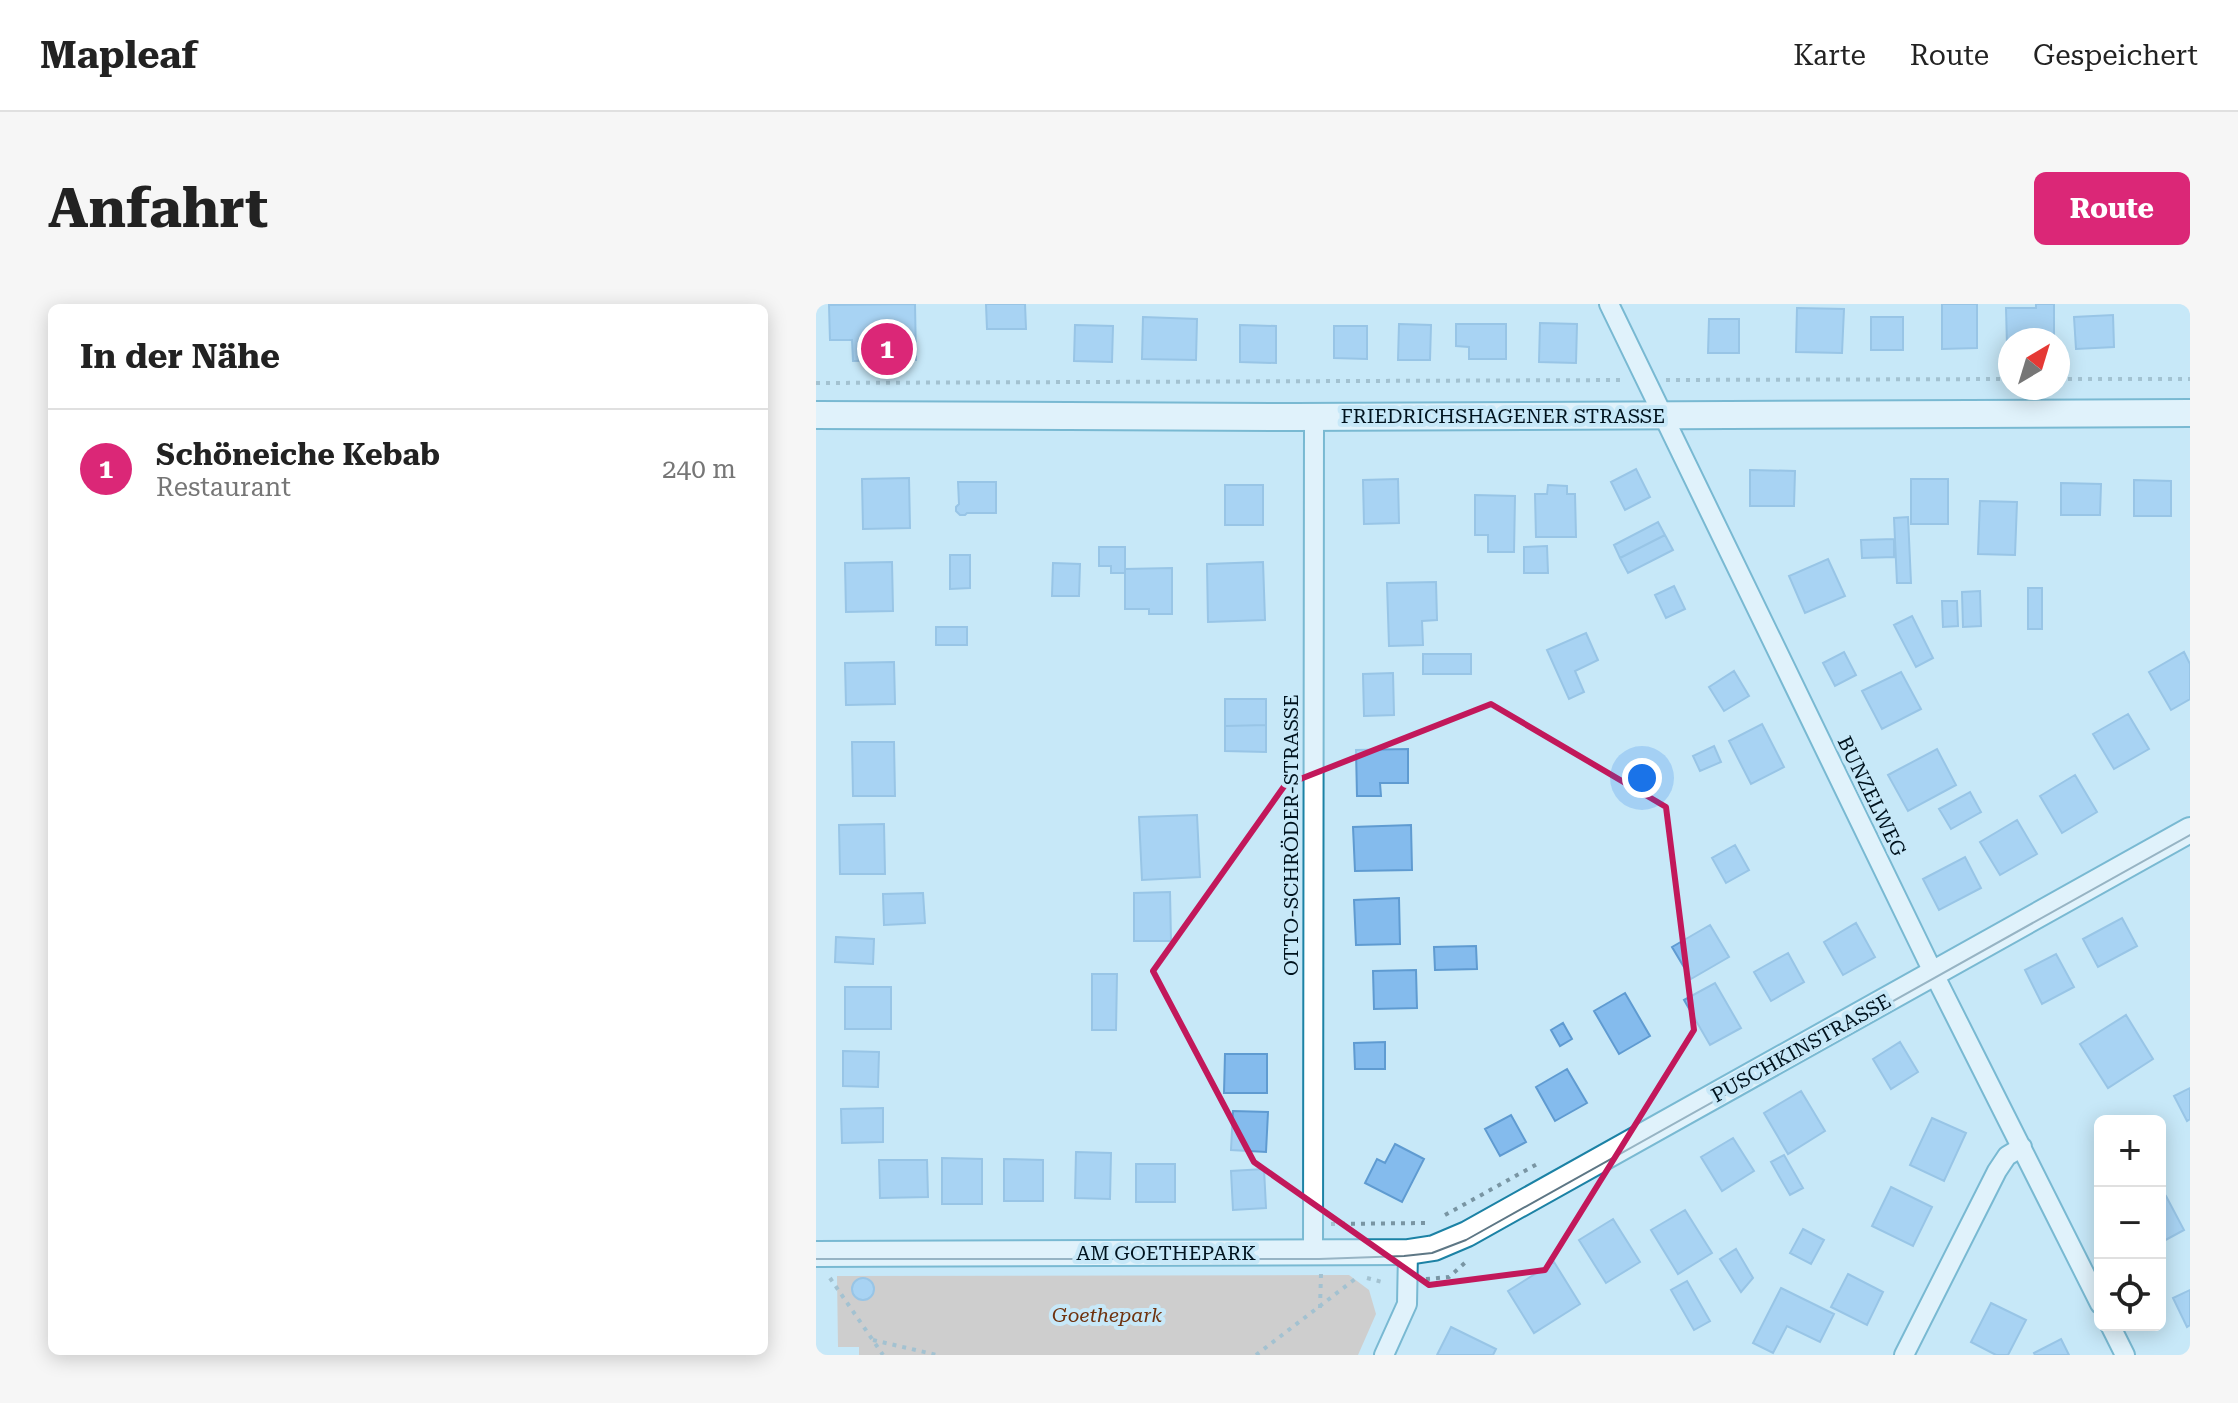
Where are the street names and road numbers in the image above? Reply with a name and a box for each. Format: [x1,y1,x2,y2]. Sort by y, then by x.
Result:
street label: FRIEDRICHSHAGENER STRASSE [1341,404,1665,428]
street label: OTTO-SCHRÖDER-STRASSE [1279,694,1303,976]
street label: BUNZELWEG [1833,732,1912,860]
street label: PUSCHKINSTRASSE [1707,989,1895,1107]
street label: AM GOETHEPARK [1076,1241,1256,1265]

